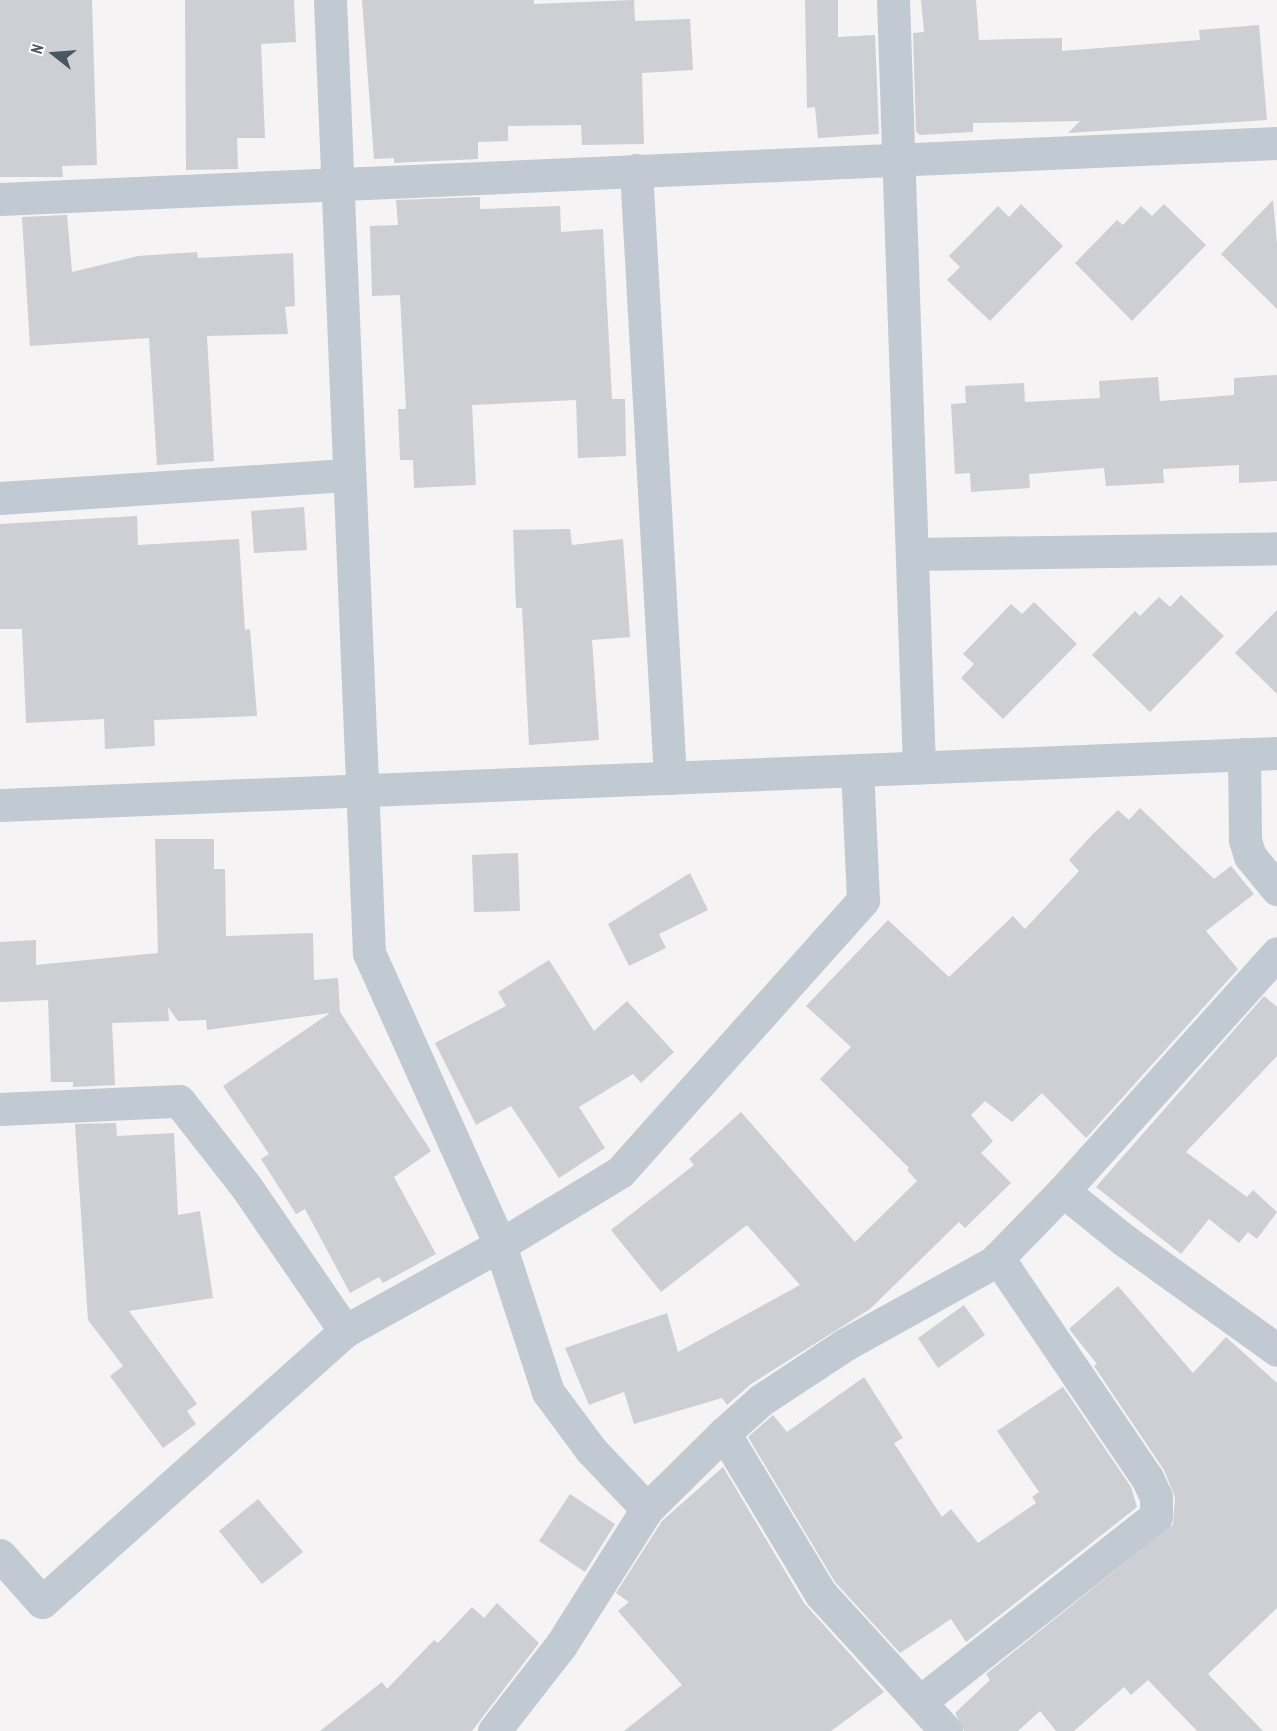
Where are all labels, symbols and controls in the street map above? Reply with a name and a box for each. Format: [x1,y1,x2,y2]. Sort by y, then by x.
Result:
north arrow [24,24,84,84]
text: N [26,42,48,56]

